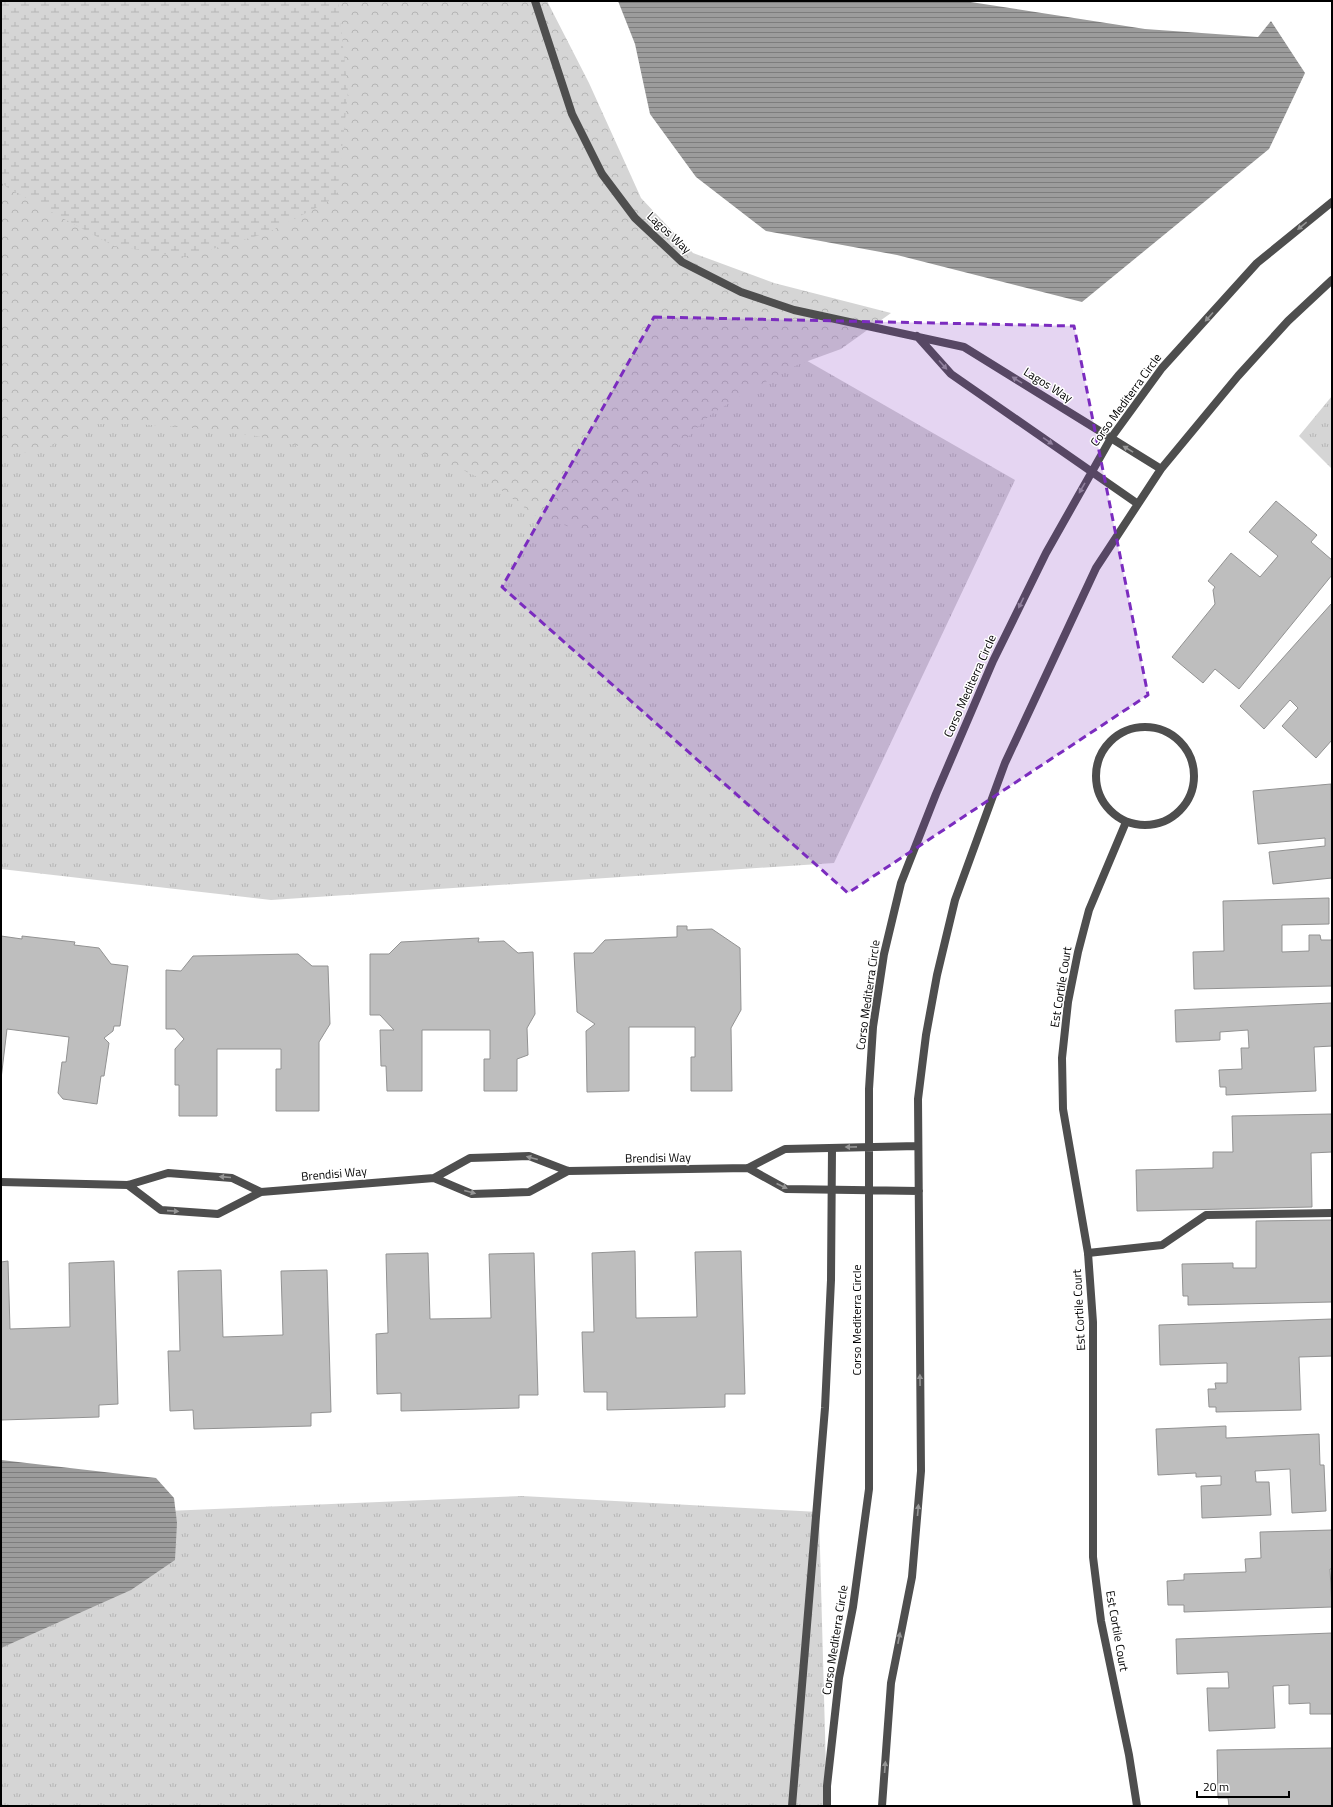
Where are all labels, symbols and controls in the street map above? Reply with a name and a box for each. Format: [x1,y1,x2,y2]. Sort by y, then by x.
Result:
street label: Lagos Way [643,207,696,258]
one-way arrow [1296,222,1307,231]
one-way arrow [1204,311,1213,322]
street label: Corso Mediterra Circle [1085,349,1166,450]
one-way arrow [938,360,948,370]
street label: Lagos Way [1020,362,1077,407]
one-way arrow [1012,376,1023,384]
one-way arrow [1043,437,1053,445]
one-way arrow [1122,445,1134,452]
one-way arrow [1079,483,1086,494]
one-way arrow [1018,597,1024,609]
street label: Corso Mediterra Circle [938,631,1001,740]
street label: Corso Mediterra Circle [850,939,885,1051]
street label: Est Cortile Court [1045,944,1076,1029]
one-way arrow [845,1144,857,1151]
street label: Brendisi Way [625,1147,691,1168]
one-way arrow [525,1155,537,1161]
street label: Brendisi Way [300,1161,368,1186]
one-way arrow [219,1174,231,1180]
one-way arrow [776,1183,788,1189]
one-way arrow [464,1189,476,1195]
one-way arrow [167,1207,179,1214]
street label: Corso Mediterra Circle [847,1265,866,1376]
street label: Est Cortile Court [1067,1268,1090,1351]
one-way arrow [917,1373,923,1386]
one-way arrow [914,1504,921,1516]
street label: Corso Mediterra Circle [816,1584,853,1696]
street label: Est Cortile Court [1101,1589,1134,1674]
one-way arrow [897,1632,903,1644]
one-way arrow [882,1761,889,1773]
scale bar [1197,1773,1289,1799]
text: 20 m [1203,1777,1229,1796]

